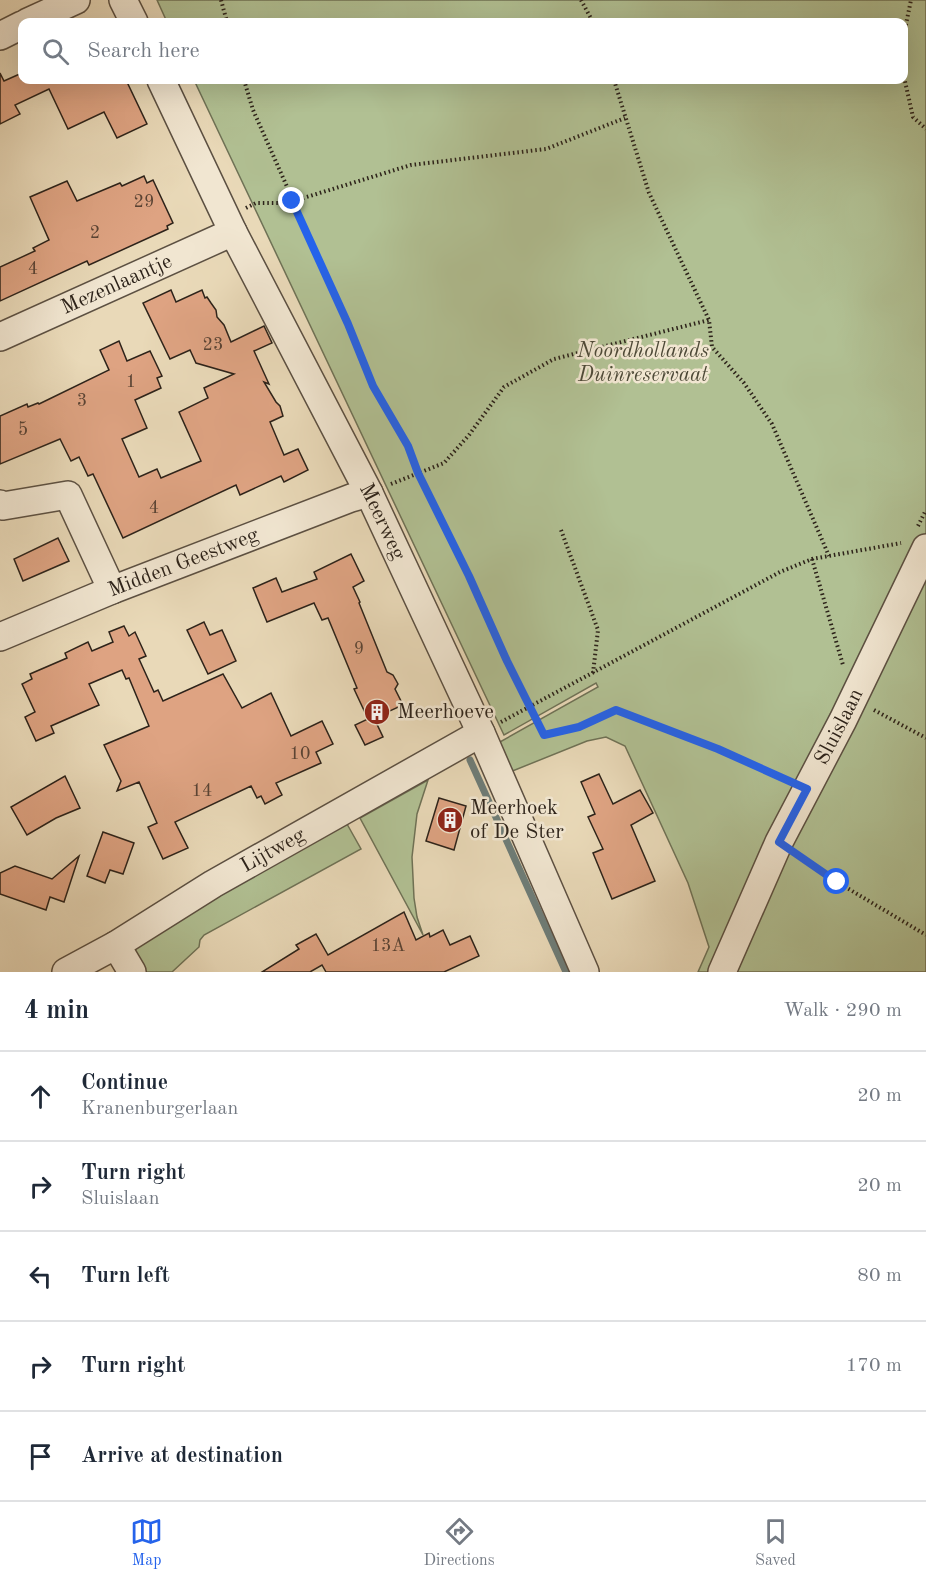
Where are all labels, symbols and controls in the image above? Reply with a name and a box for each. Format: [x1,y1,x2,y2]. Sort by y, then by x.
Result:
search box [18,18,908,84]
icon: search [39,35,72,68]
text: Search here [87,40,200,62]
route end [278,187,304,213]
house number: 29 [134,193,154,211]
house number: 2 [90,224,100,242]
street label: Mezenlaantje [58,250,175,318]
house number: 4 [28,260,38,278]
house number: 23 [203,336,223,354]
park label: Noordhollands Duinreservaat [576,341,709,386]
house number: 1 [126,373,136,391]
house number: 3 [77,392,87,410]
house number: 5 [18,421,28,439]
street label: Meerweg [355,480,409,564]
house number: 4 [149,499,159,517]
street label: Midden Geestweg [105,524,262,601]
house number: 9 [354,640,364,658]
street label: Sluislaan [811,685,867,768]
building icon: Meerhoeve [362,697,392,727]
place label: Meerhoeve [397,702,494,723]
house number: 10 [290,745,310,763]
house number: 14 [192,782,212,800]
place label: Meerhoek of De Ster [470,798,564,843]
building icon: Meerhoek of De Ster [435,805,465,835]
street label: Lijtweg [237,824,309,877]
route start [823,868,849,894]
house number: 13A [371,937,406,955]
text: 4 min [24,998,89,1024]
text: Walk · 290 m [783,1001,902,1021]
text: Continue [81,1072,168,1094]
icon: ahead [24,1080,57,1113]
text: 20 m [857,1086,902,1106]
text: Kranenburgerlaan [81,1099,238,1119]
text: Turn right [81,1162,185,1184]
icon: right [24,1170,57,1203]
text: 20 m [857,1176,902,1196]
text: Sluislaan [81,1189,160,1209]
icon: left [24,1260,57,1293]
text: Turn left [81,1265,170,1287]
text: 80 m [857,1266,902,1286]
icon: right [24,1350,57,1383]
text: Turn right [81,1355,185,1377]
text: 170 m [846,1356,902,1376]
icon: arrive [24,1440,57,1473]
text: Arrive at destination [81,1445,283,1467]
tab: Map [130,1515,163,1571]
tab: Directions [424,1515,495,1571]
tab: Saved [755,1515,796,1571]

